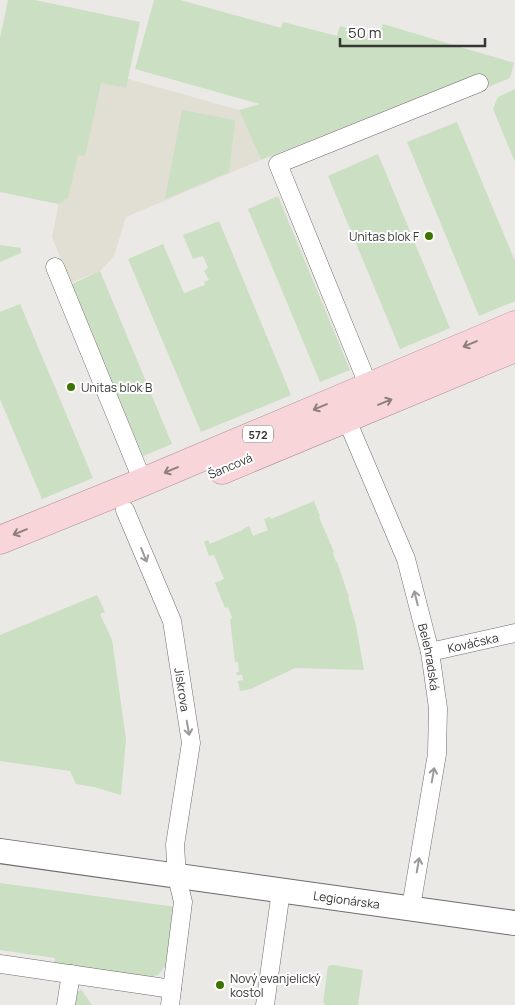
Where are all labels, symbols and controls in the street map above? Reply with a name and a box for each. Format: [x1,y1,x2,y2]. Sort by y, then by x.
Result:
scale bar [340,15,485,47]
text: 50 m [348,22,382,43]
place label: Unitas blok F [349,228,419,245]
marker: Unitas blok F [423,230,435,242]
one-way arrow [463,340,478,350]
place label: Unitas blok B [81,379,152,396]
marker: Unitas blok B [65,381,77,393]
one-way arrow [377,397,392,406]
one-way arrow [313,403,328,413]
road number: 572 [243,426,273,442]
street label: Šancová [205,449,255,483]
one-way arrow [163,467,178,476]
one-way arrow [13,527,28,537]
one-way arrow [140,547,150,562]
one-way arrow [411,590,421,606]
street label: Belehradská [414,621,444,692]
street label: Kováčska [446,628,500,656]
street label: Jiskrova [171,667,194,713]
one-way arrow [184,720,194,736]
one-way arrow [429,768,439,784]
one-way arrow [413,858,423,874]
street label: Legionárska [312,886,381,913]
place label: Nový evanjelický kostol [230,970,321,1001]
marker: Nový evanjelický kostol [214,979,226,991]

